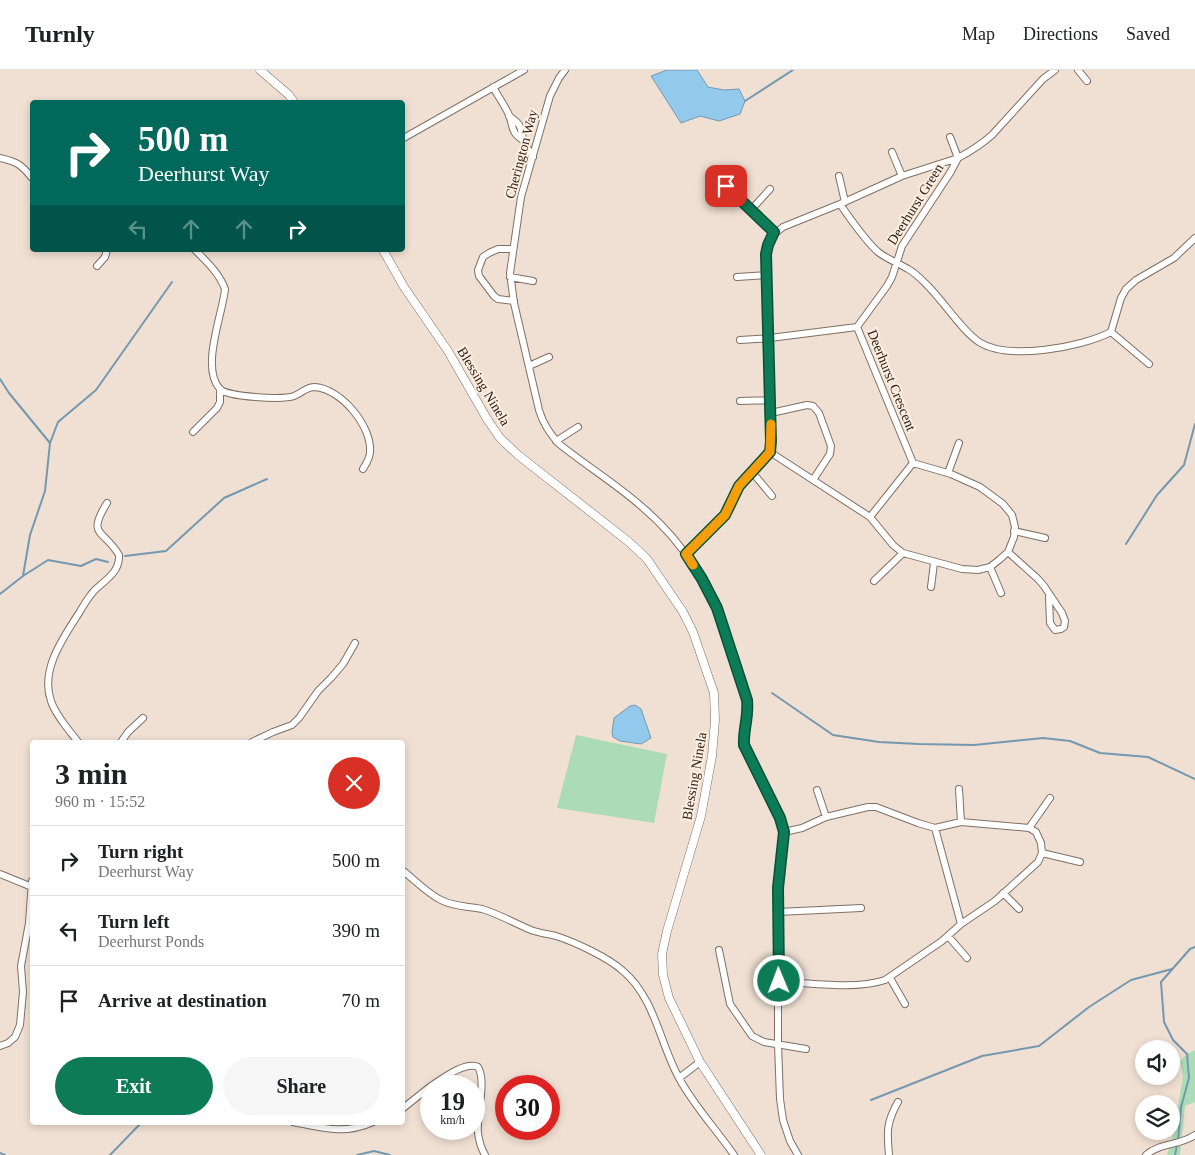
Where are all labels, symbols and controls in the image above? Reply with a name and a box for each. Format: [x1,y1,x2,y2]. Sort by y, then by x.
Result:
text: Turnly [25,21,95,47]
text: Map [962,24,995,44]
text: Directions [1023,24,1098,44]
text: Saved [1126,24,1170,44]
street label: Cherington Way [502,108,541,200]
icon: right [55,120,120,185]
text: 500 m [138,120,228,159]
text: Deerhurst Way [138,161,270,186]
street label: Deerhurst Green [884,161,946,248]
pin [705,165,747,207]
icon: arrive [712,172,740,200]
icon: left [124,215,152,243]
icon: ahead [177,215,205,243]
icon: ahead [230,215,258,243]
icon: right [283,215,311,243]
street label: Deerhurst Crescent [864,327,919,433]
street label: Blessing Ninela [454,344,513,429]
street label: Blessing Ninela [679,730,710,821]
text: 3 min [55,757,128,790]
button: close [328,757,380,809]
text: 960 m · 15:52 [55,793,145,810]
text: Turn right [98,841,183,862]
icon: right [55,847,83,875]
text: 500 m [332,850,380,871]
text: Deerhurst Way [98,863,194,880]
text: Turn left [98,911,170,932]
icon: left [55,917,83,945]
text: 390 m [332,920,380,941]
text: Deerhurst Ponds [98,933,204,950]
position arrow [752,954,804,1006]
icon: arrive [55,987,83,1015]
text: Arrive at destination [98,990,267,1011]
text: 70 m [341,990,380,1011]
map controls [1135,1040,1180,1140]
button: sound [1135,1040,1180,1085]
button: Exit [55,1057,213,1115]
button: Share [223,1057,380,1115]
speed limit sign: 30 [495,1075,560,1140]
text: 19 [440,1088,465,1115]
button: layers [1135,1095,1180,1140]
text: km/h [440,1113,465,1127]

